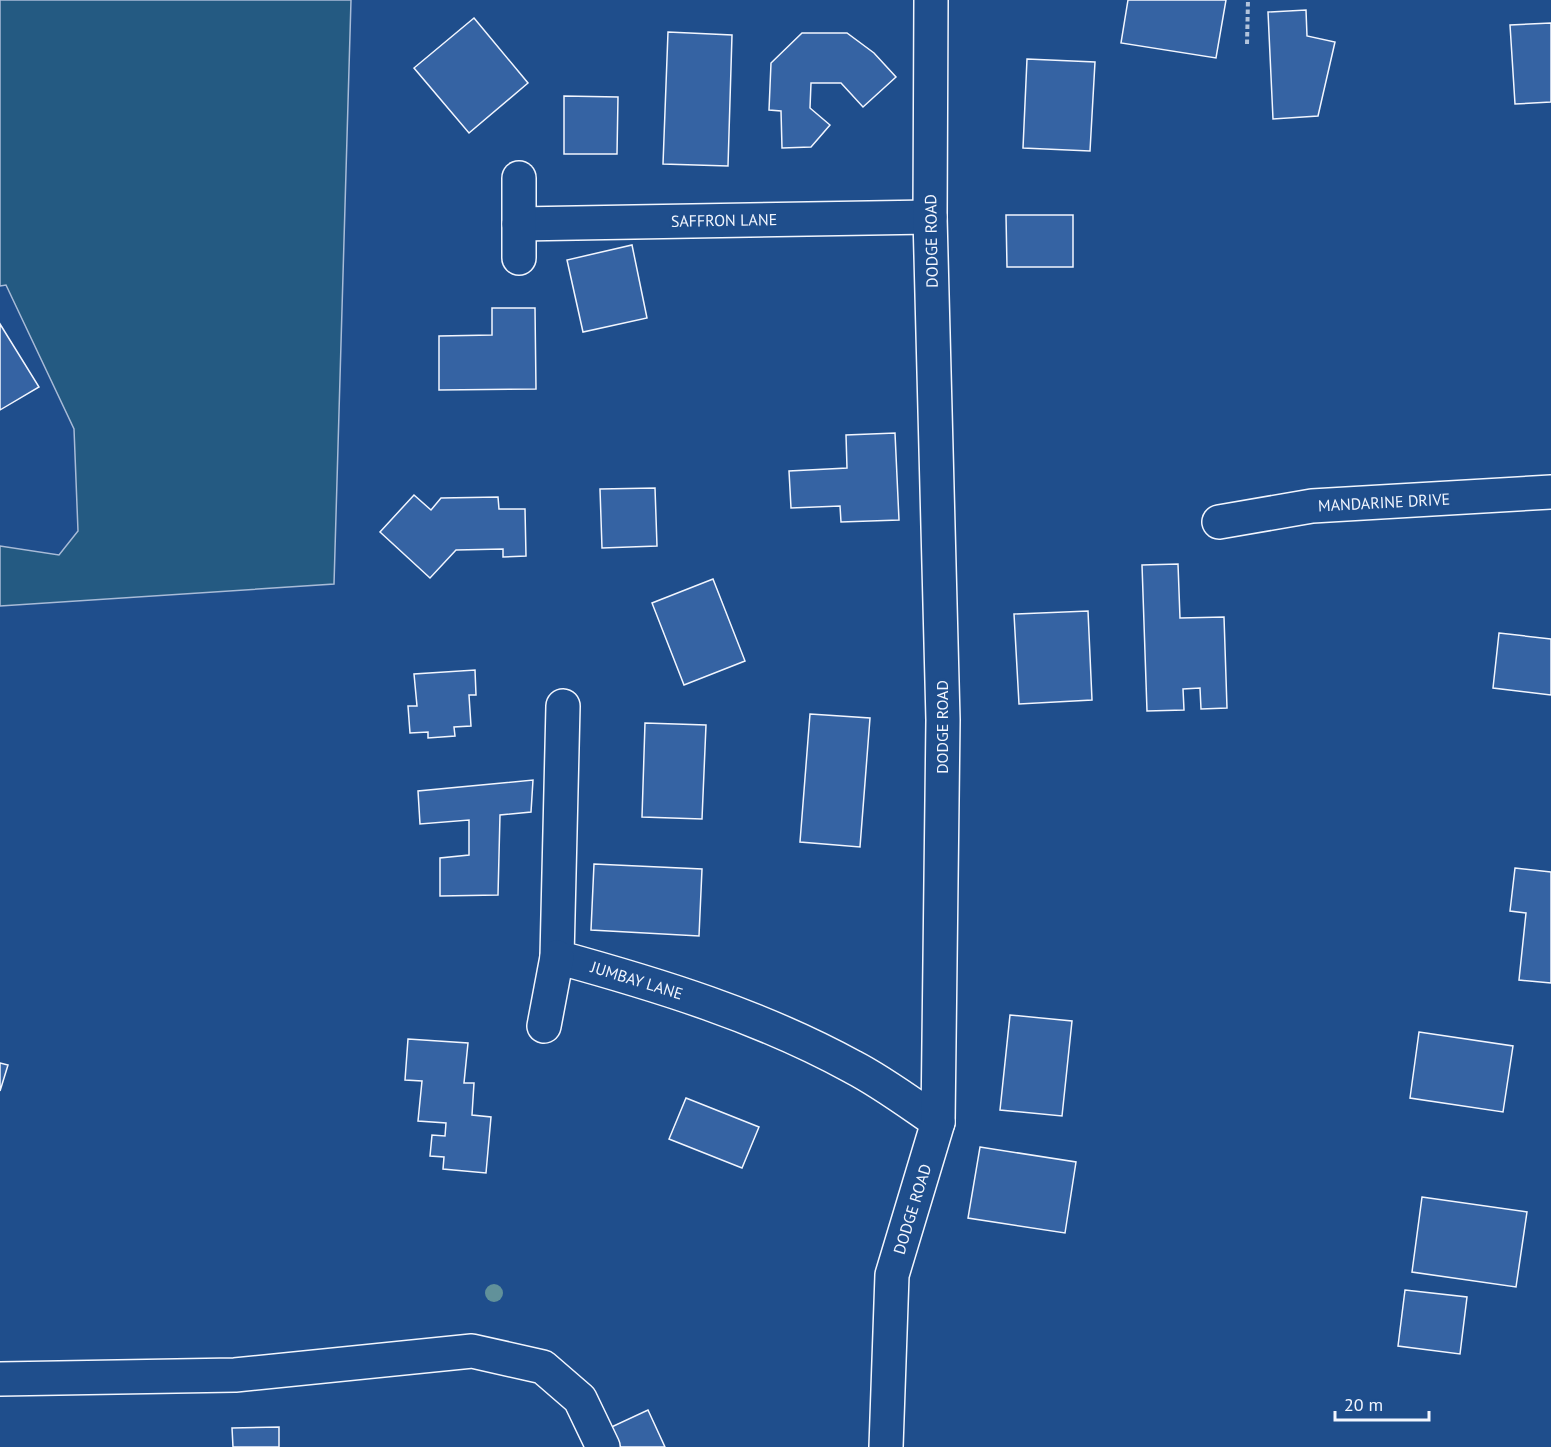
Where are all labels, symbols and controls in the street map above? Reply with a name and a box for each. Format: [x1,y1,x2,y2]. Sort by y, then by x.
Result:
street label: DODGE ROAD [920,194,942,288]
street label: SAFFRON LANE [671,209,777,231]
street label: MANDARINE DRIVE [1317,489,1451,515]
street label: DODGE ROAD [932,680,952,774]
street label: JUMBAY LANE [588,956,685,1003]
street label: DODGE ROAD [889,1161,935,1257]
scale bar [1335,1384,1430,1422]
text: 20 m [1344,1393,1383,1416]

